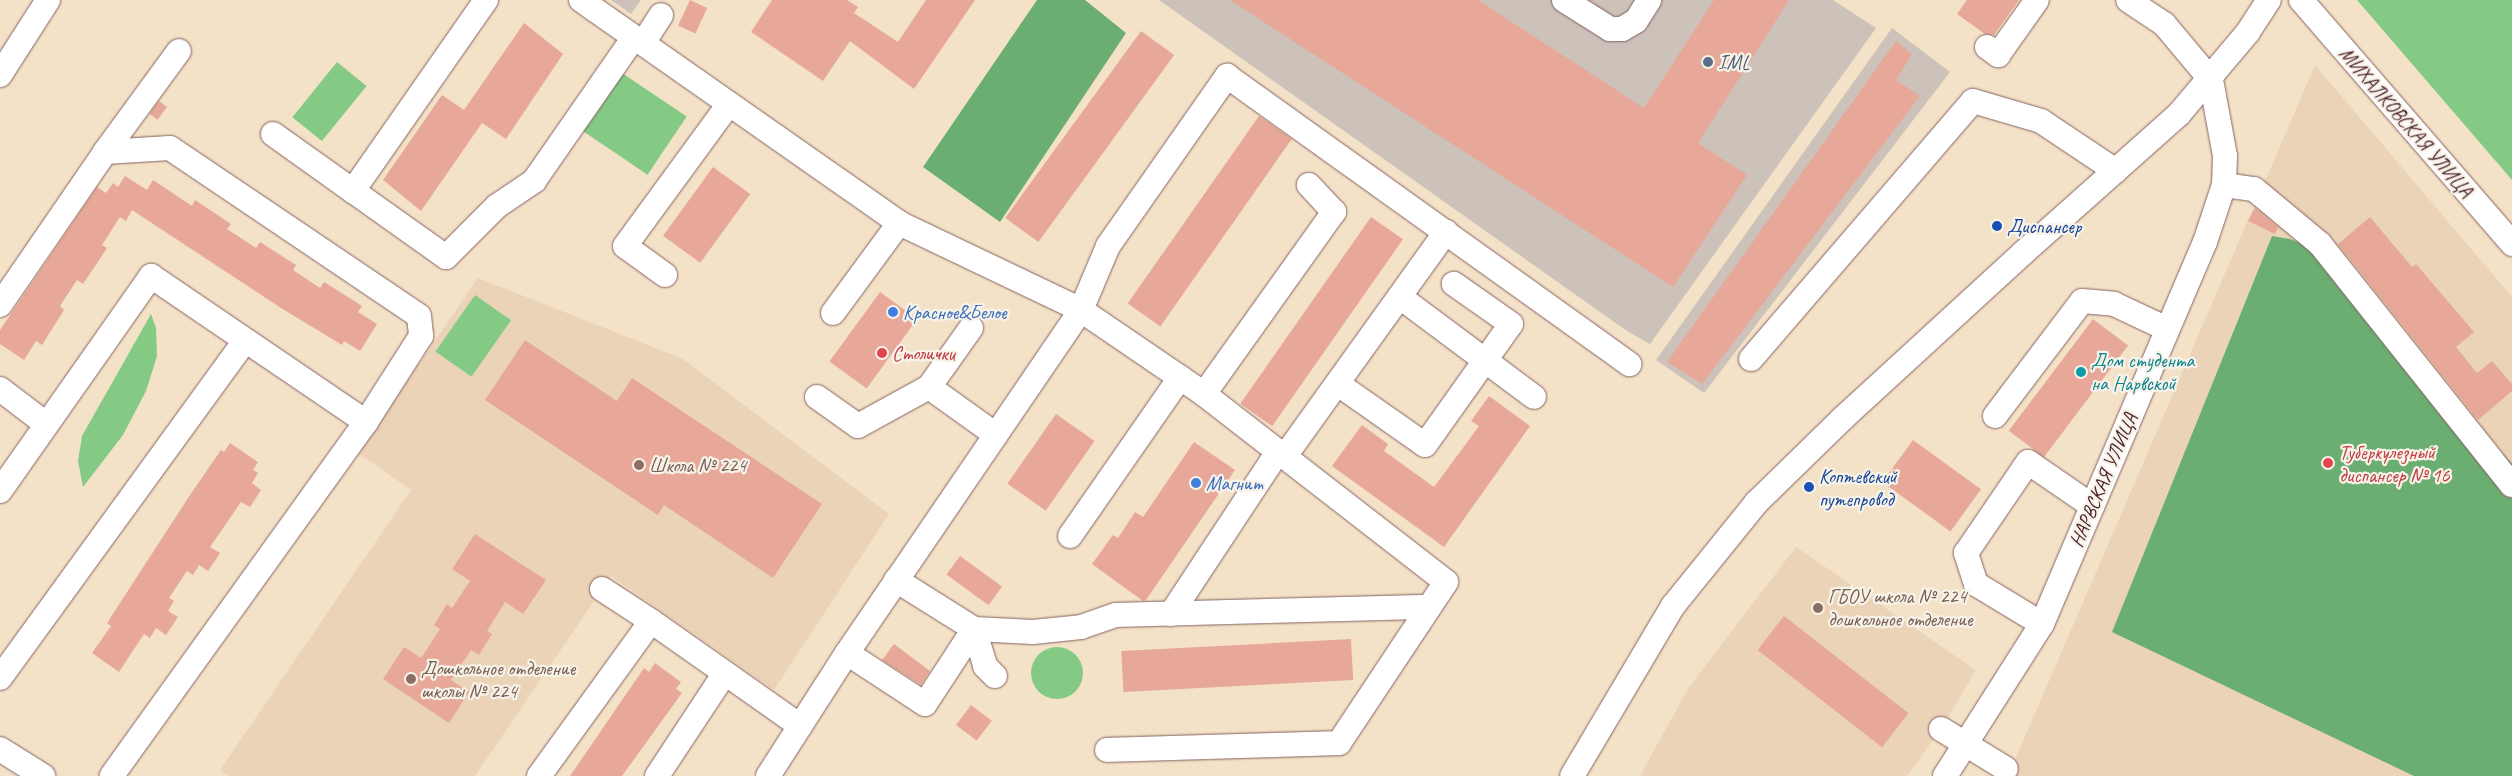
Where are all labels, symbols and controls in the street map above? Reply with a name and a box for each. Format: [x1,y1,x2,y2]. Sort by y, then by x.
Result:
street label: МИХАЛКОВСКАЯ УЛИЦА [2334,42,2478,202]
place label: IML [1718,50,1750,74]
marker: IML [1702,56,1714,68]
place label: Диспансер [2007,214,2081,238]
marker: Диспансер [1991,220,2003,232]
place label: Красное&Белое [903,300,1007,324]
marker: Красное&Белое [887,306,899,318]
place label: Столички [892,341,955,365]
marker: Столички [876,347,888,359]
place label: Дом студента на Нарвской [2091,349,2196,396]
marker: Дом студента на Нарвской [2075,366,2087,378]
street label: НАРВСКАЯ УЛИЦА [2064,409,2142,551]
place label: Туберкулезный диспансер № 16 [2339,440,2449,487]
place label: Школа № 224 [649,453,746,477]
marker: Туберкулезный диспансер № 16 [2321,456,2335,470]
marker: Школа № 224 [633,459,645,471]
place label: Коптевский путепровод [1819,464,1897,511]
place label: Магнит [1206,471,1263,495]
marker: Магнит [1190,477,1202,489]
marker: Коптевский путепровод [1803,481,1815,493]
place label: ГБОУ школа № 224 дошкольное отделение [1828,584,1971,631]
marker: ГБОУ школа № 224 дошкольное отделение [1812,602,1824,614]
place label: Дошкольное отделение школы № 224 [421,656,572,703]
marker: Дошкольное отделение школы № 224 [405,673,417,685]

